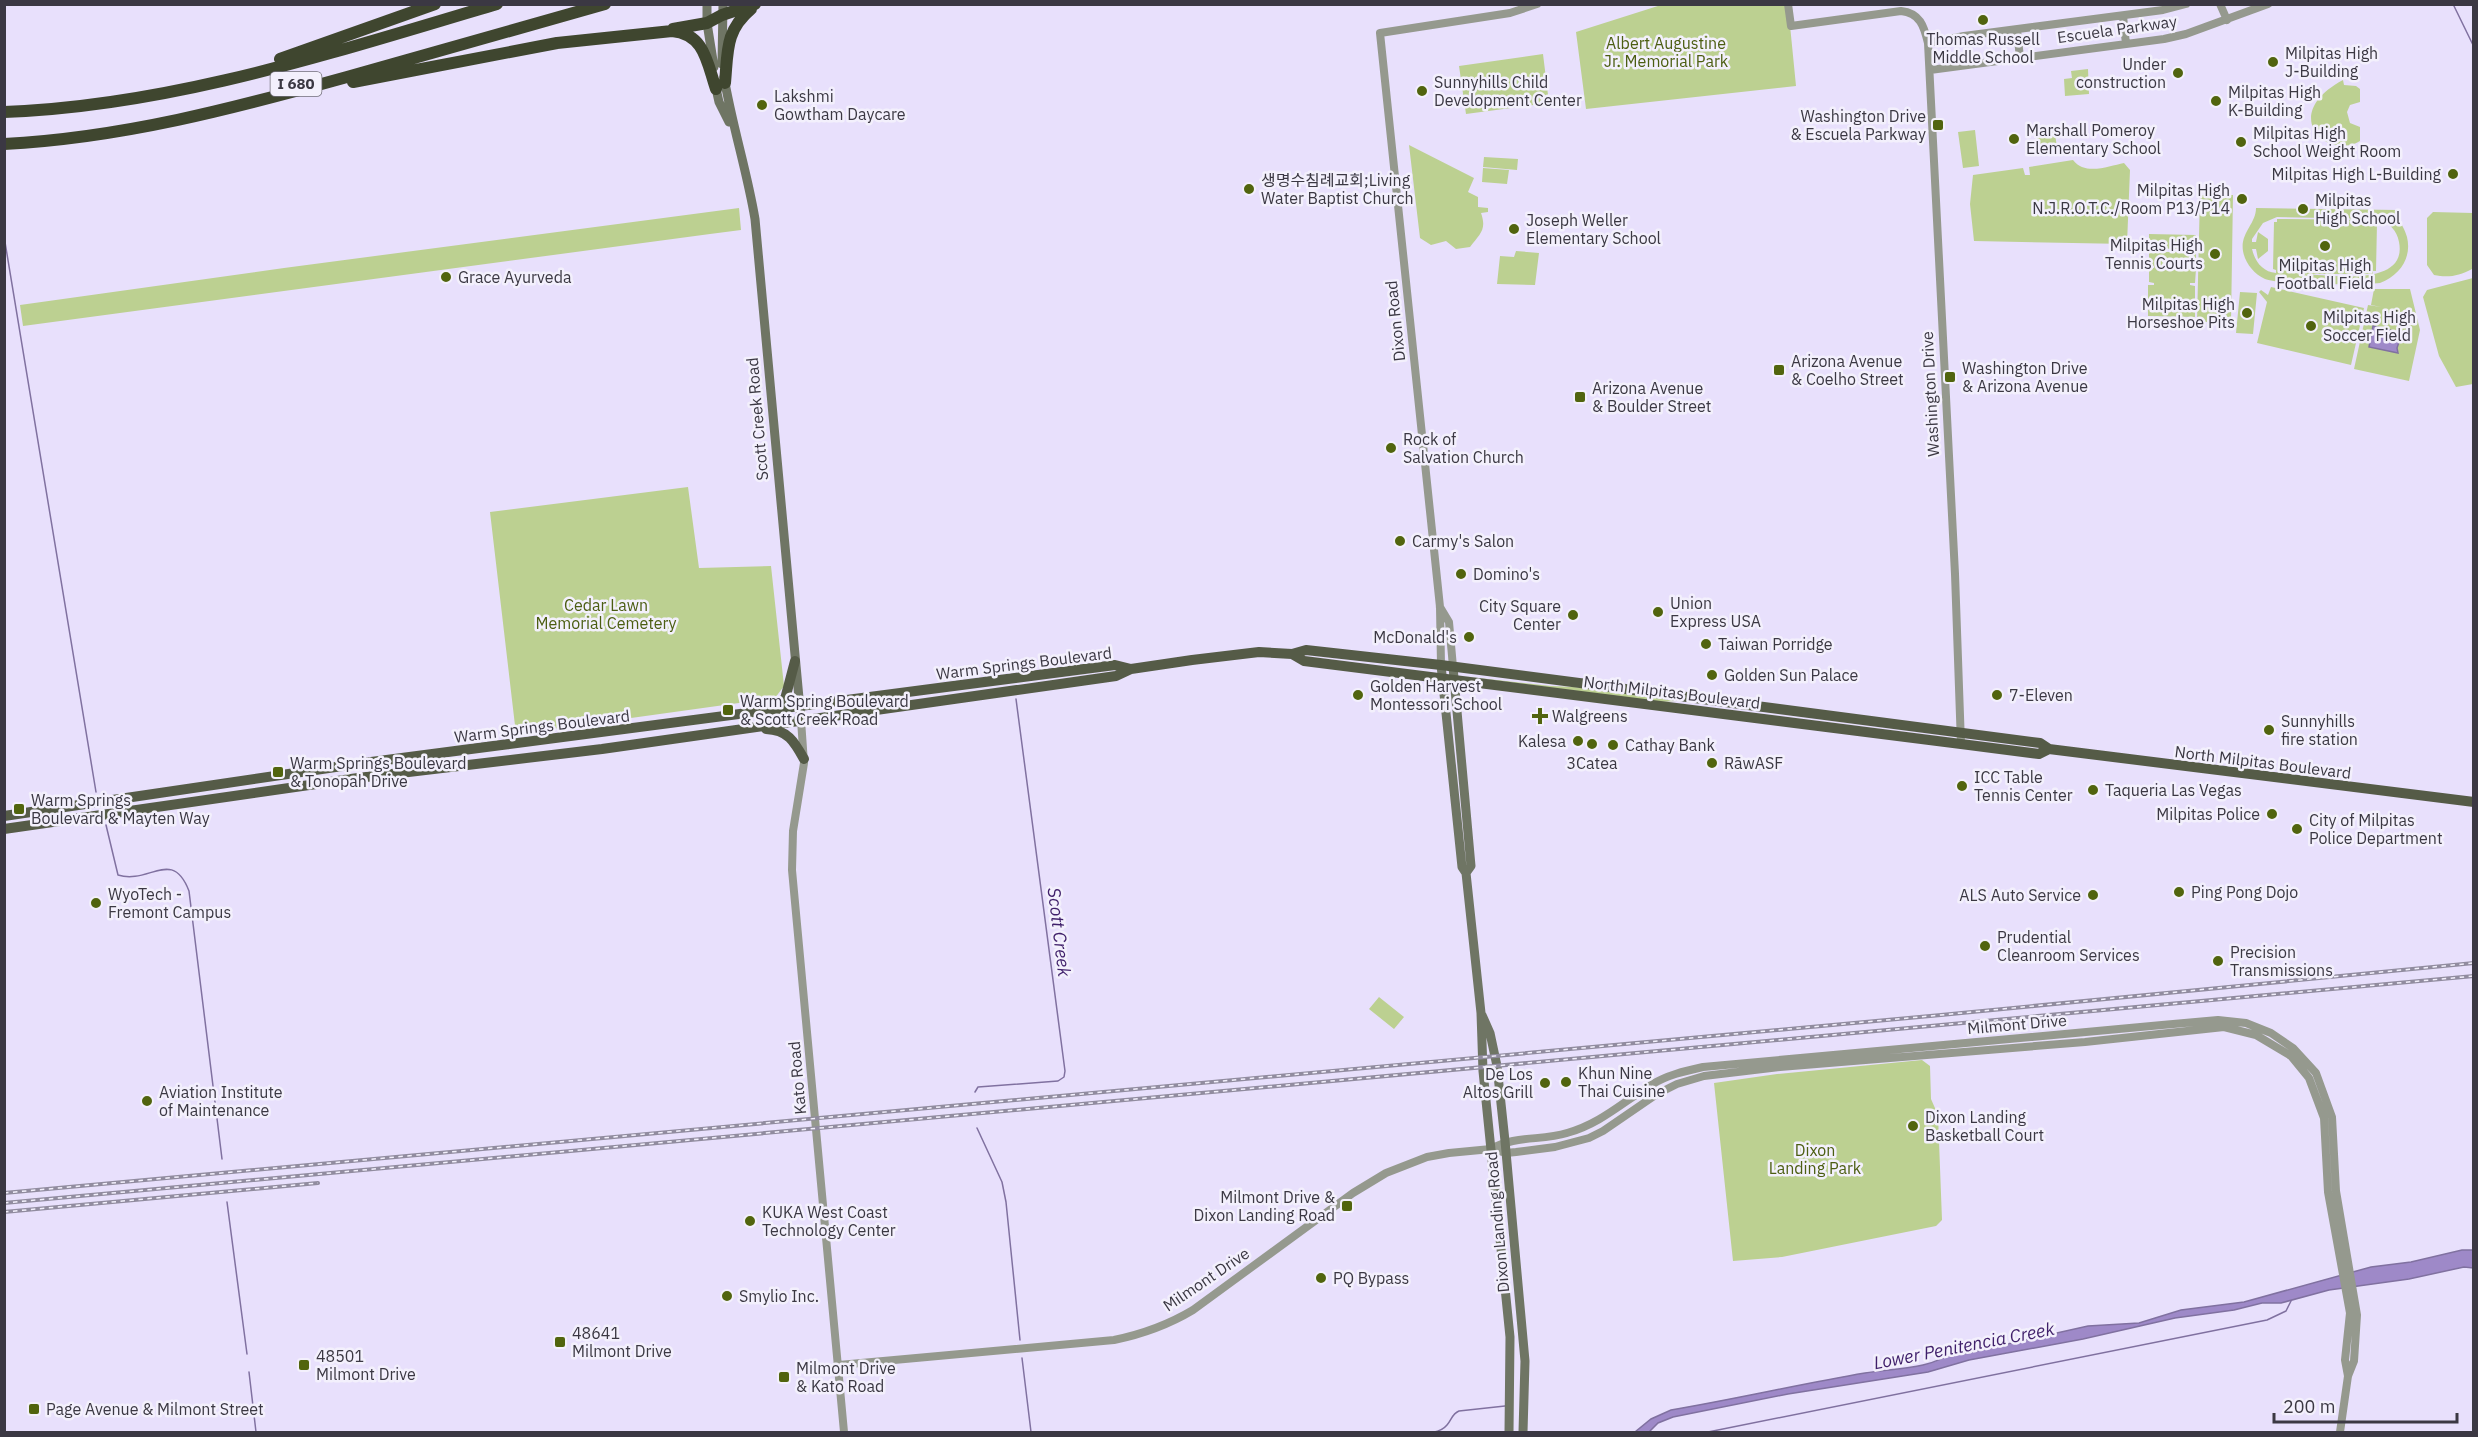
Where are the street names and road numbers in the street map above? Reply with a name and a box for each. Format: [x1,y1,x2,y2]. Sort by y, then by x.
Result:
street label: Escuela Parkway [2056,11,2178,47]
road number: I 680 [270,72,322,96]
street label: Dixon Road [1381,280,1409,362]
street label: Washington Drive [1917,331,1943,457]
street label: Scott Creek Road [742,357,772,481]
street label: Warm Springs Boulevard [935,642,1113,684]
street label: North Milpitas Boulevard [1583,671,1761,713]
street label: Warm Springs Boulevard [453,705,631,747]
street label: North Milpitas Boulevard [2174,741,2352,783]
street label: Milmont Drive [1966,1010,2068,1038]
street label: Kato Road [784,1041,810,1115]
street label: Dixon Landing Road [1481,1151,1513,1293]
street label: Milmont Drive [1159,1243,1253,1315]

